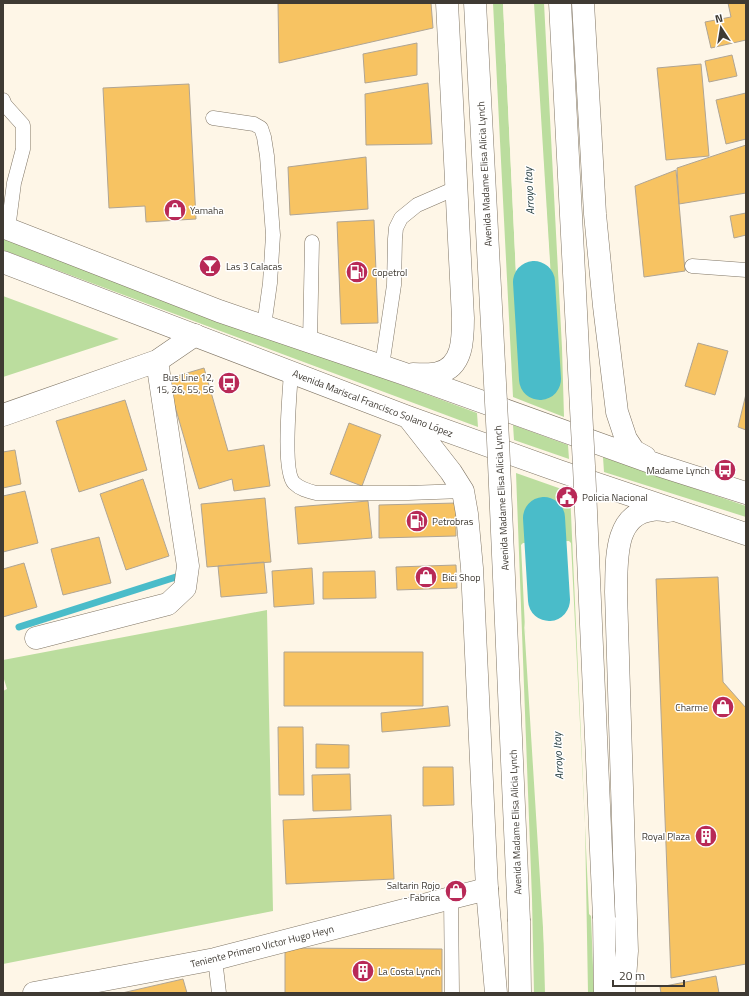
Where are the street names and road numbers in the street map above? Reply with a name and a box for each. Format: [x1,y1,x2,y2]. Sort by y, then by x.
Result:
street label: Avenida Madame Elisa Alicia Lynch [473,101,496,247]
street label: Avenida Mariscal Francisco Solano López [290,366,456,441]
street label: Avenida Madame Elisa Alicia Lynch [490,425,513,571]
street label: Avenida Madame Elisa Alicia Lynch [505,749,526,895]
street label: Teniente Primero Victor Hugo Heyn [189,921,335,972]

